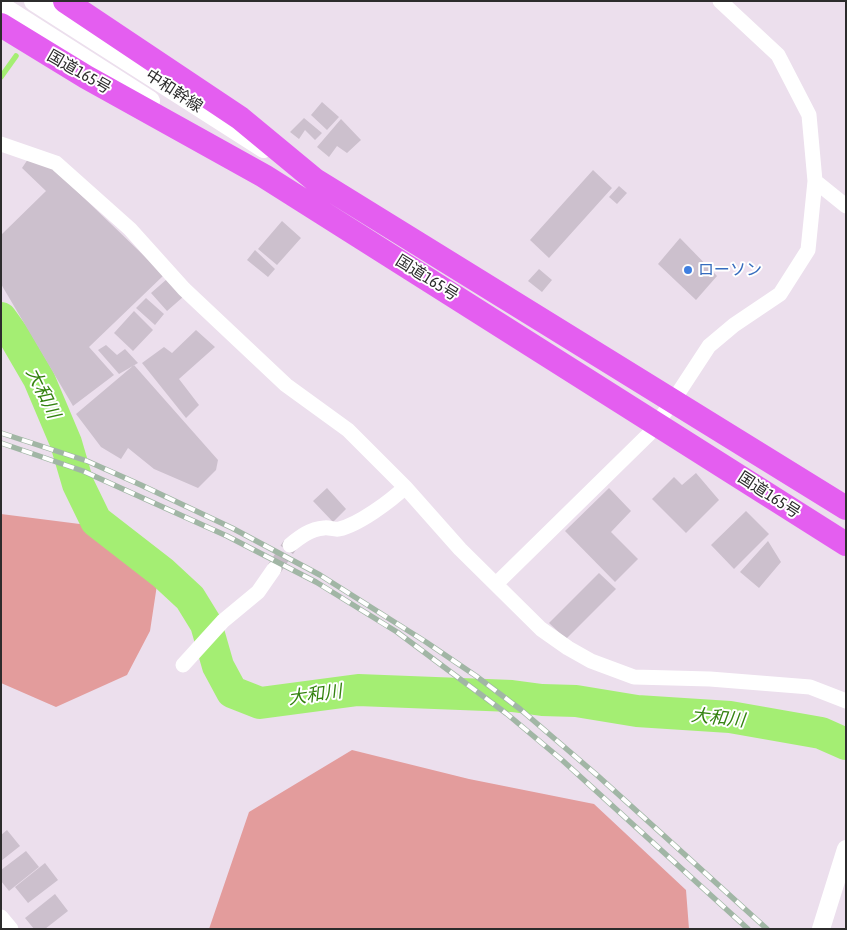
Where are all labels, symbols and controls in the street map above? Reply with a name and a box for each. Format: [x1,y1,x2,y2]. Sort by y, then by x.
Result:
street label: 国道165号 [44,46,114,98]
street label: 中和幹線 [142,66,206,116]
street label: 国道165号 [392,251,462,305]
place label: ローソン [698,260,762,280]
marker: ローソン [682,264,694,276]
water label: 大和川 [21,364,65,422]
street label: 国道165号 [734,468,804,522]
water label: 大和川 [287,681,343,709]
water label: 大和川 [690,704,746,732]

